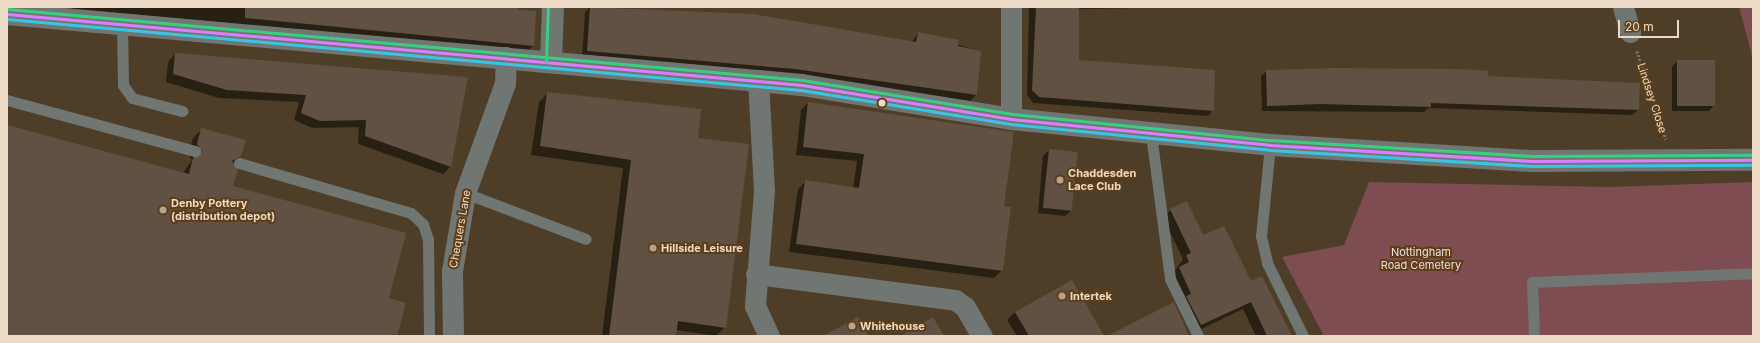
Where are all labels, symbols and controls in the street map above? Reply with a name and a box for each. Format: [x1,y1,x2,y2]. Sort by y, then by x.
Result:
scale bar [1620,12,1681,38]
text: 20 m [1625,19,1654,34]
street label: Lindsey Close [1634,61,1670,135]
unlabelled marker [877,98,887,108]
place label: Chaddesden Lace Club [1068,167,1136,193]
marker: Chaddesden Lace Club [1055,175,1065,185]
street label: Chequers Lane [447,189,473,269]
place label: Denby Pottery (distribution depot) [171,197,275,223]
marker: Denby Pottery (distribution depot) [158,205,168,215]
place label: Hillside Leisure [661,241,743,255]
marker: Hillside Leisure [648,243,658,253]
park label: Nottingham Road Cemetery [1381,246,1461,272]
place label: Intertek [1070,289,1112,303]
marker: Intertek [1057,291,1067,301]
place label: Whitehouse [860,319,925,333]
marker: Whitehouse [847,321,857,331]

